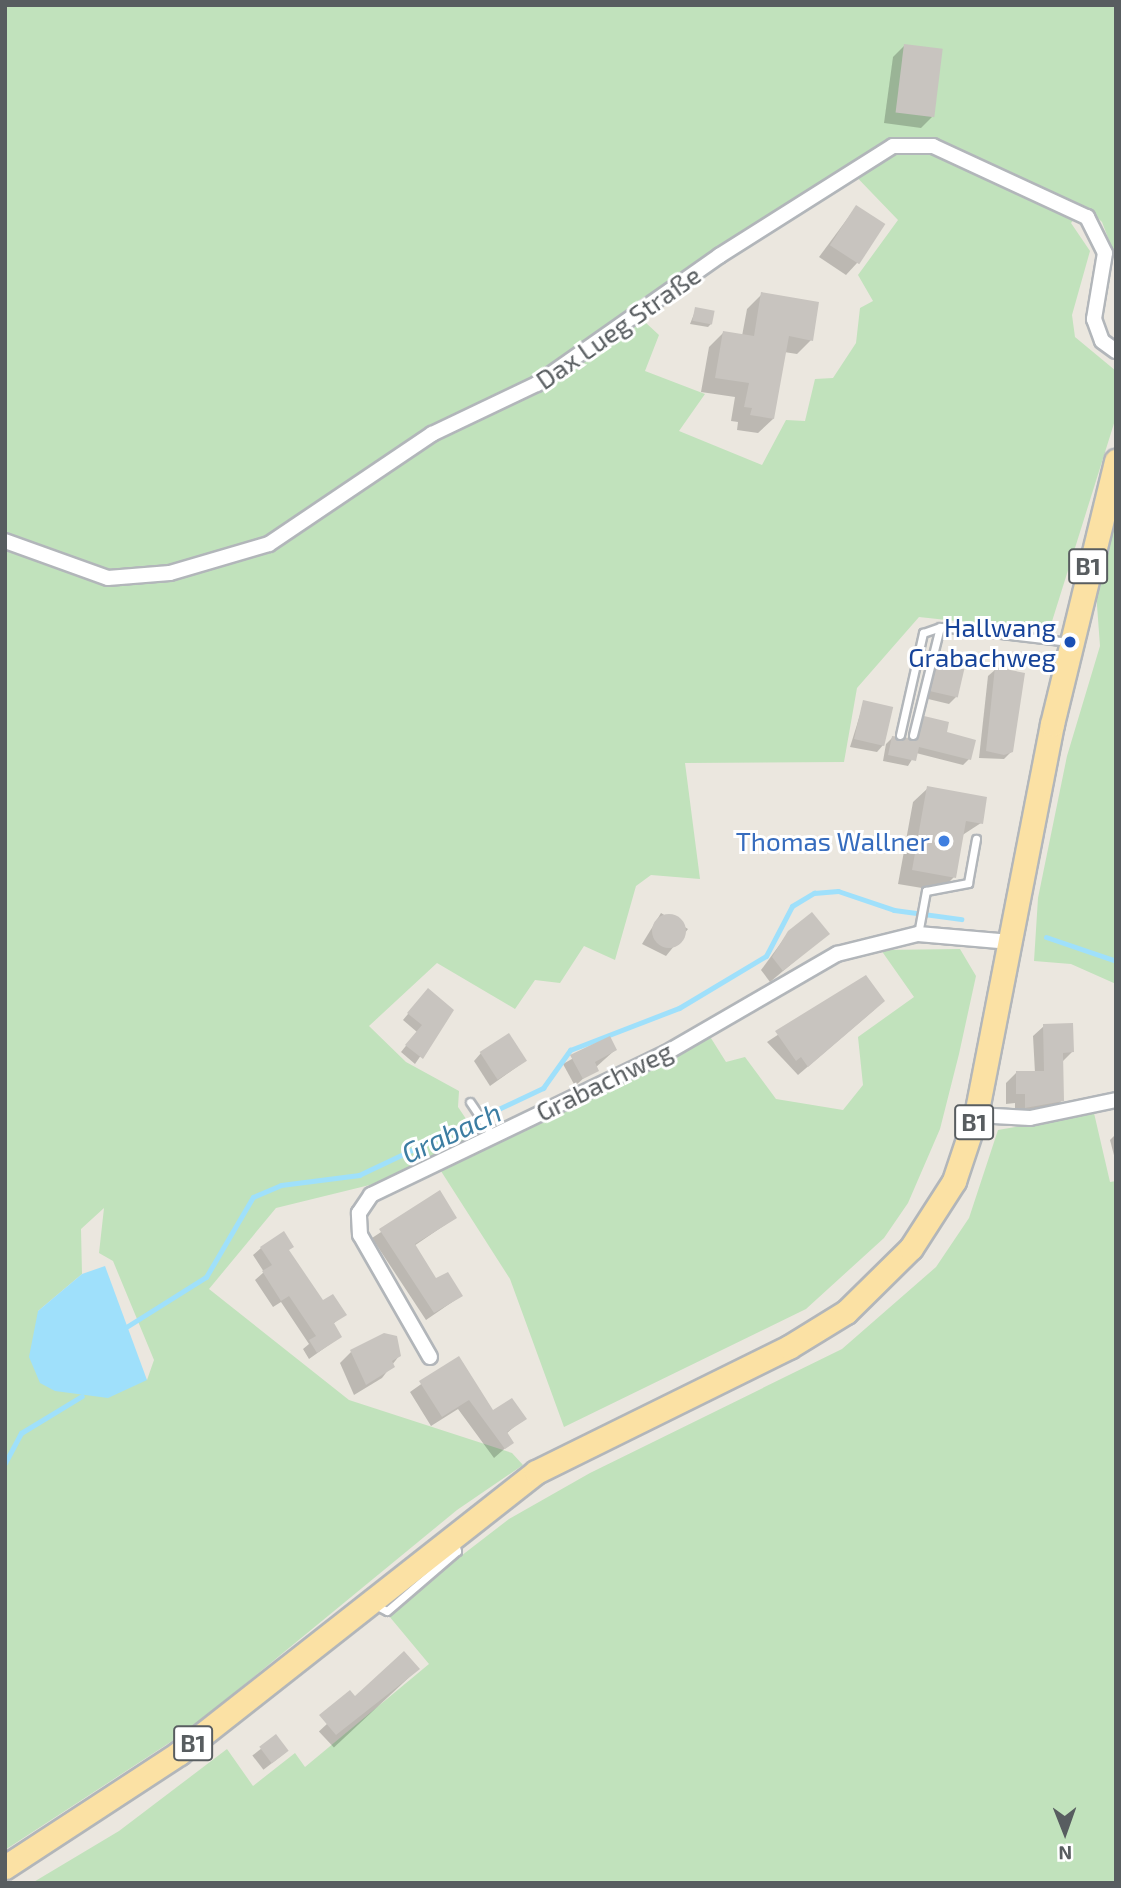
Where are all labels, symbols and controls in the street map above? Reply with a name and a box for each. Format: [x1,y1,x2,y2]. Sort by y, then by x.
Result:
street label: Dax Lueg Straße [530,259,706,395]
road number: B1 [1067,546,1109,586]
place label: Hallwang Grabachweg [908,611,1056,672]
marker: Hallwang Grabachweg [1062,634,1078,650]
place label: Thomas Wallner [735,825,930,857]
marker: Thomas Wallner [936,833,952,849]
street label: Grabachweg [531,1035,677,1127]
water label: Grabach [396,1094,506,1170]
road number: B1 [953,1102,995,1142]
road number: B1 [172,1722,214,1764]
north arrow [1030,1797,1100,1867]
text: N [1058,1842,1072,1865]

